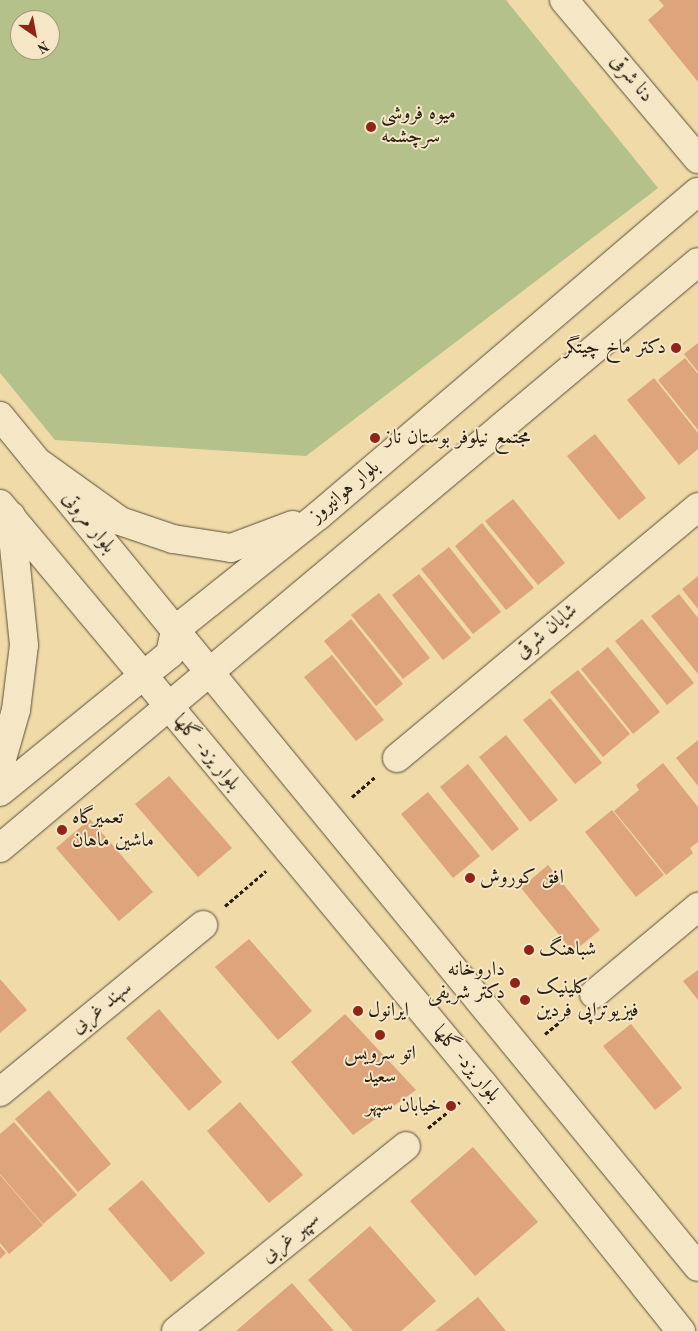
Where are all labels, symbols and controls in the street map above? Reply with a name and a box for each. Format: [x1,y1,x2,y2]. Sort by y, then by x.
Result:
north arrow [10,10,60,60]
text: N [34,38,51,56]
street label: دنا شرقی [604,50,658,108]
place label: میوه فروشی سرچشمه [381,103,456,150]
marker: میوه فروشی سرچشمه [365,121,377,133]
place label: دکتر ماخ چیتگر [564,336,666,360]
marker: دکتر ماخ چیتگر [670,342,682,354]
place label: مجتمع نیلوفر بوستان ناز [385,426,530,450]
marker: مجتمع نیلوفر بوستان ناز [369,432,381,444]
street label: بلوار هوانیروز [305,456,385,528]
street label: بلوار مروتی [56,487,120,559]
street label: شایان شرقی [511,599,583,665]
street label: بلوار یزد- گلها [167,710,245,796]
place label: تعمیرگاه ماشین ماهان [72,806,154,853]
marker: تعمیرگاه ماشین ماهان [56,824,68,836]
place label: افق کوروش [480,866,564,890]
marker: افق کوروش [464,872,476,884]
place label: شباهنگ [539,938,596,962]
marker: شباهنگ [523,944,535,956]
place label: داروخانه دکتر شریفی [428,959,505,1006]
street label: سهند غربی [67,976,137,1040]
place label: کلینیک فیزیوتراپی فردین [536,976,639,1023]
marker: داروخانه دکتر شریفی [509,977,521,989]
marker: کلینیک فیزیوتراپی فردین [518,993,532,1007]
place label: ایرانول [368,999,409,1023]
marker: ایرانول [352,1005,364,1017]
street label: بلوار یزد- گلها [427,1021,505,1107]
marker: اتو سرویس سعید [374,1029,386,1041]
place label: اتو سرویس سعید [344,1043,416,1090]
place label: خیابان سپهر [366,1094,441,1118]
marker: خیابان سپهر [445,1100,457,1112]
street label: سپهر غربی [257,1207,325,1269]

